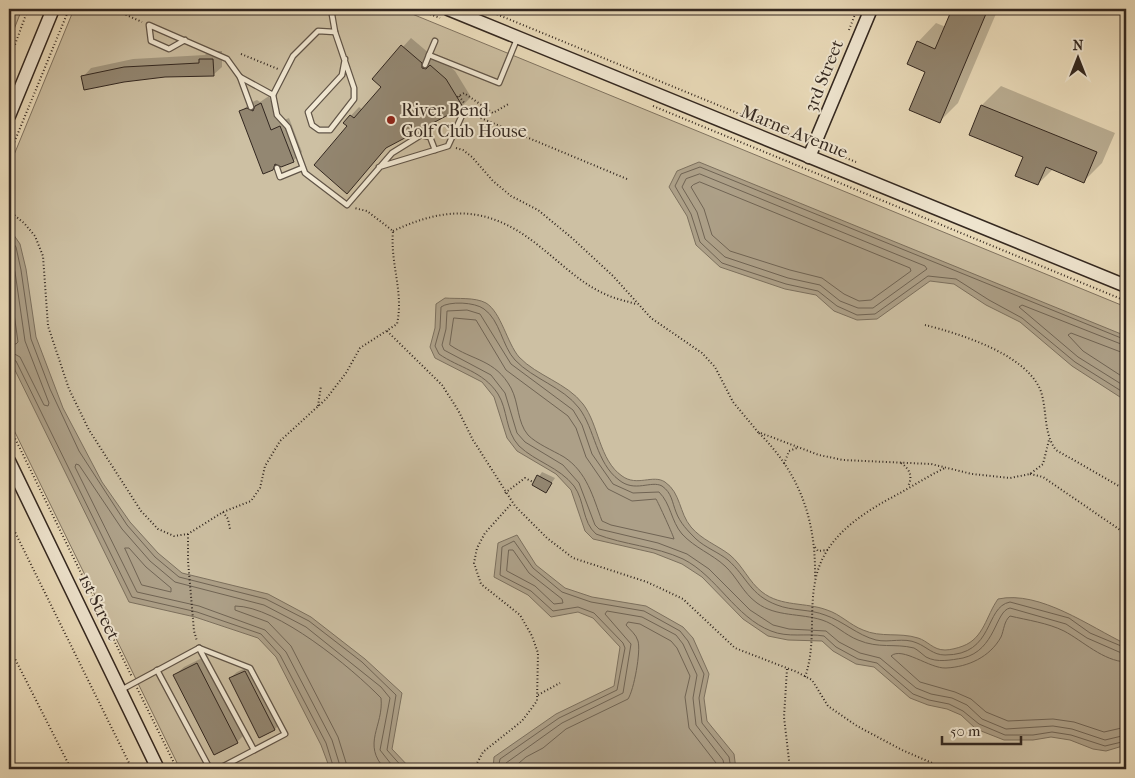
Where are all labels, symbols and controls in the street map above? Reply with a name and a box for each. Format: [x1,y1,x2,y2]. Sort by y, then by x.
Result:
north arrow [1052,32,1102,82]
street label: 3rd Street [800,36,848,115]
text: N [1073,37,1084,54]
place label: River Bend Golf Club House [401,100,527,142]
street label: Marne Avenue [737,101,851,163]
marker: River Bend Golf Club House [385,114,397,126]
street label: 1st Street [74,571,124,644]
scale bar [942,713,1021,745]
text: 50 m [950,722,981,740]

